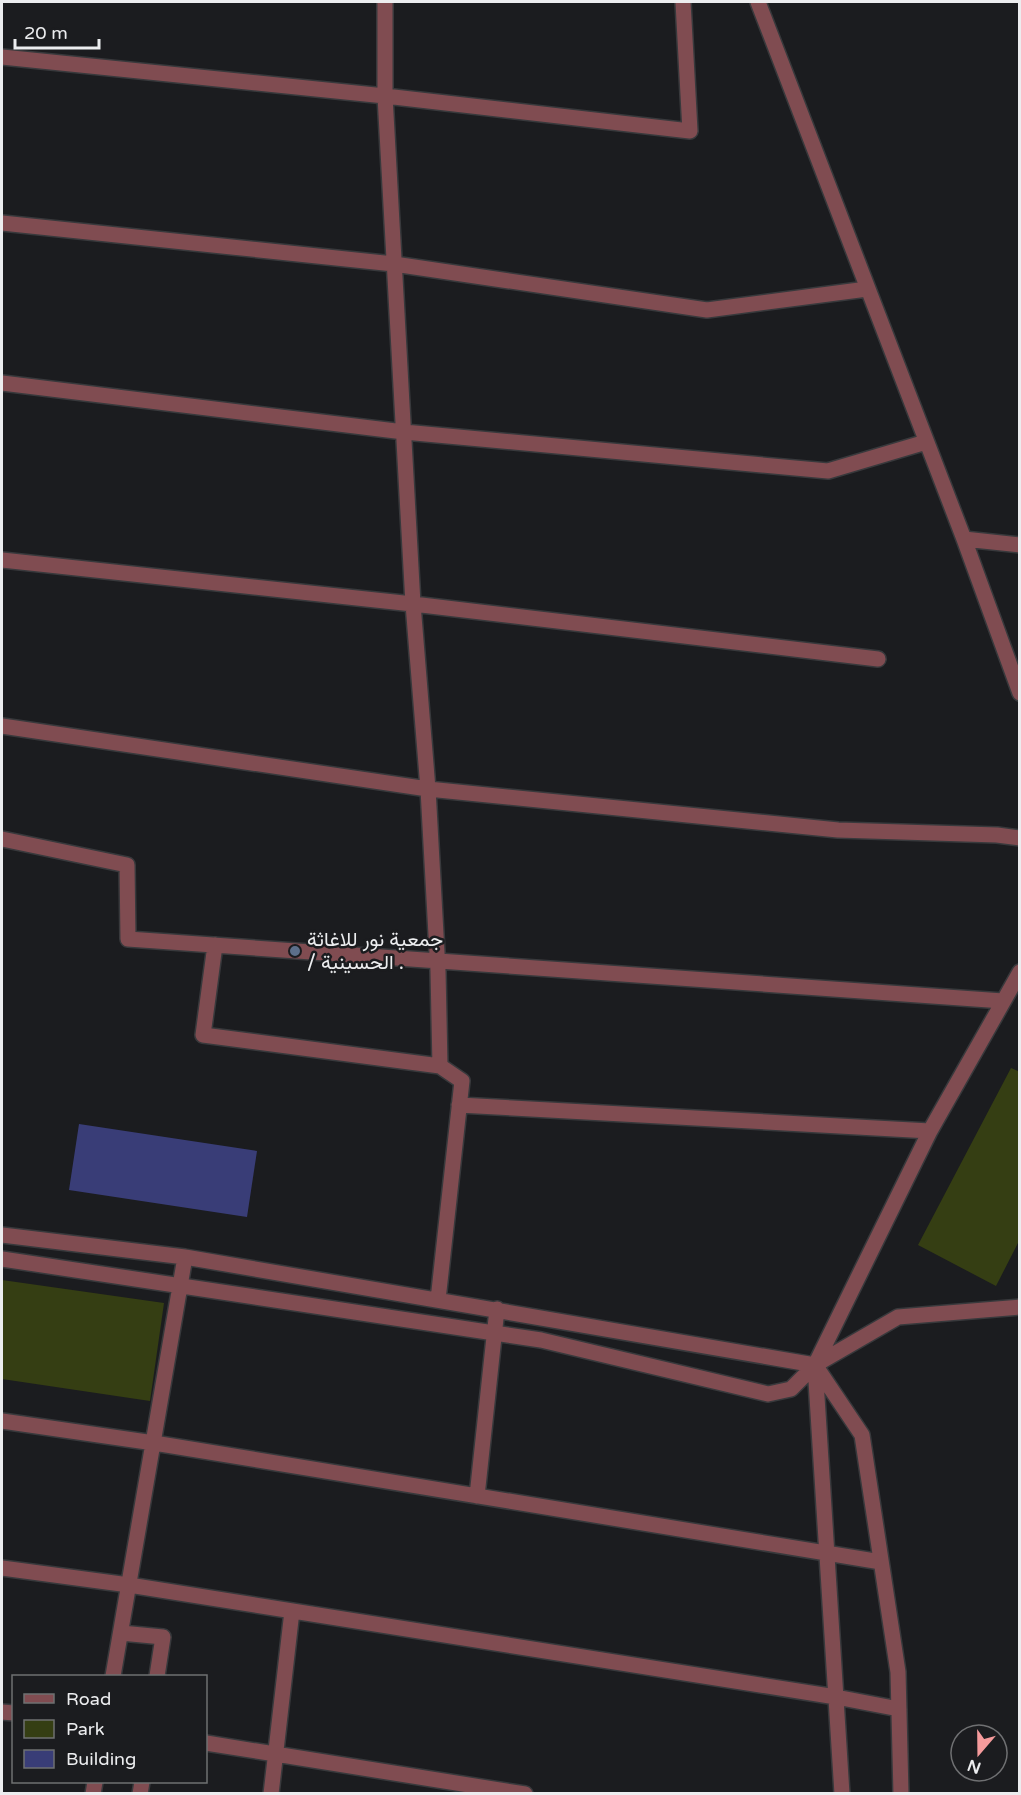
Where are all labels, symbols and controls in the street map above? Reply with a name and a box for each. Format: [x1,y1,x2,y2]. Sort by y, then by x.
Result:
scale bar [15,12,99,50]
text: 20 m [24,22,68,44]
place label: جمعية نور للاغاثة / الحسينية . [307,928,443,975]
marker: جمعية نور للاغاثة / الحسينية . [288,944,302,958]
legend [12,1675,207,1783]
text: Road [66,1688,111,1710]
text: Park [66,1718,105,1740]
north arrow [949,1723,1009,1783]
text: Building [66,1748,136,1770]
text: N [965,1755,984,1778]

